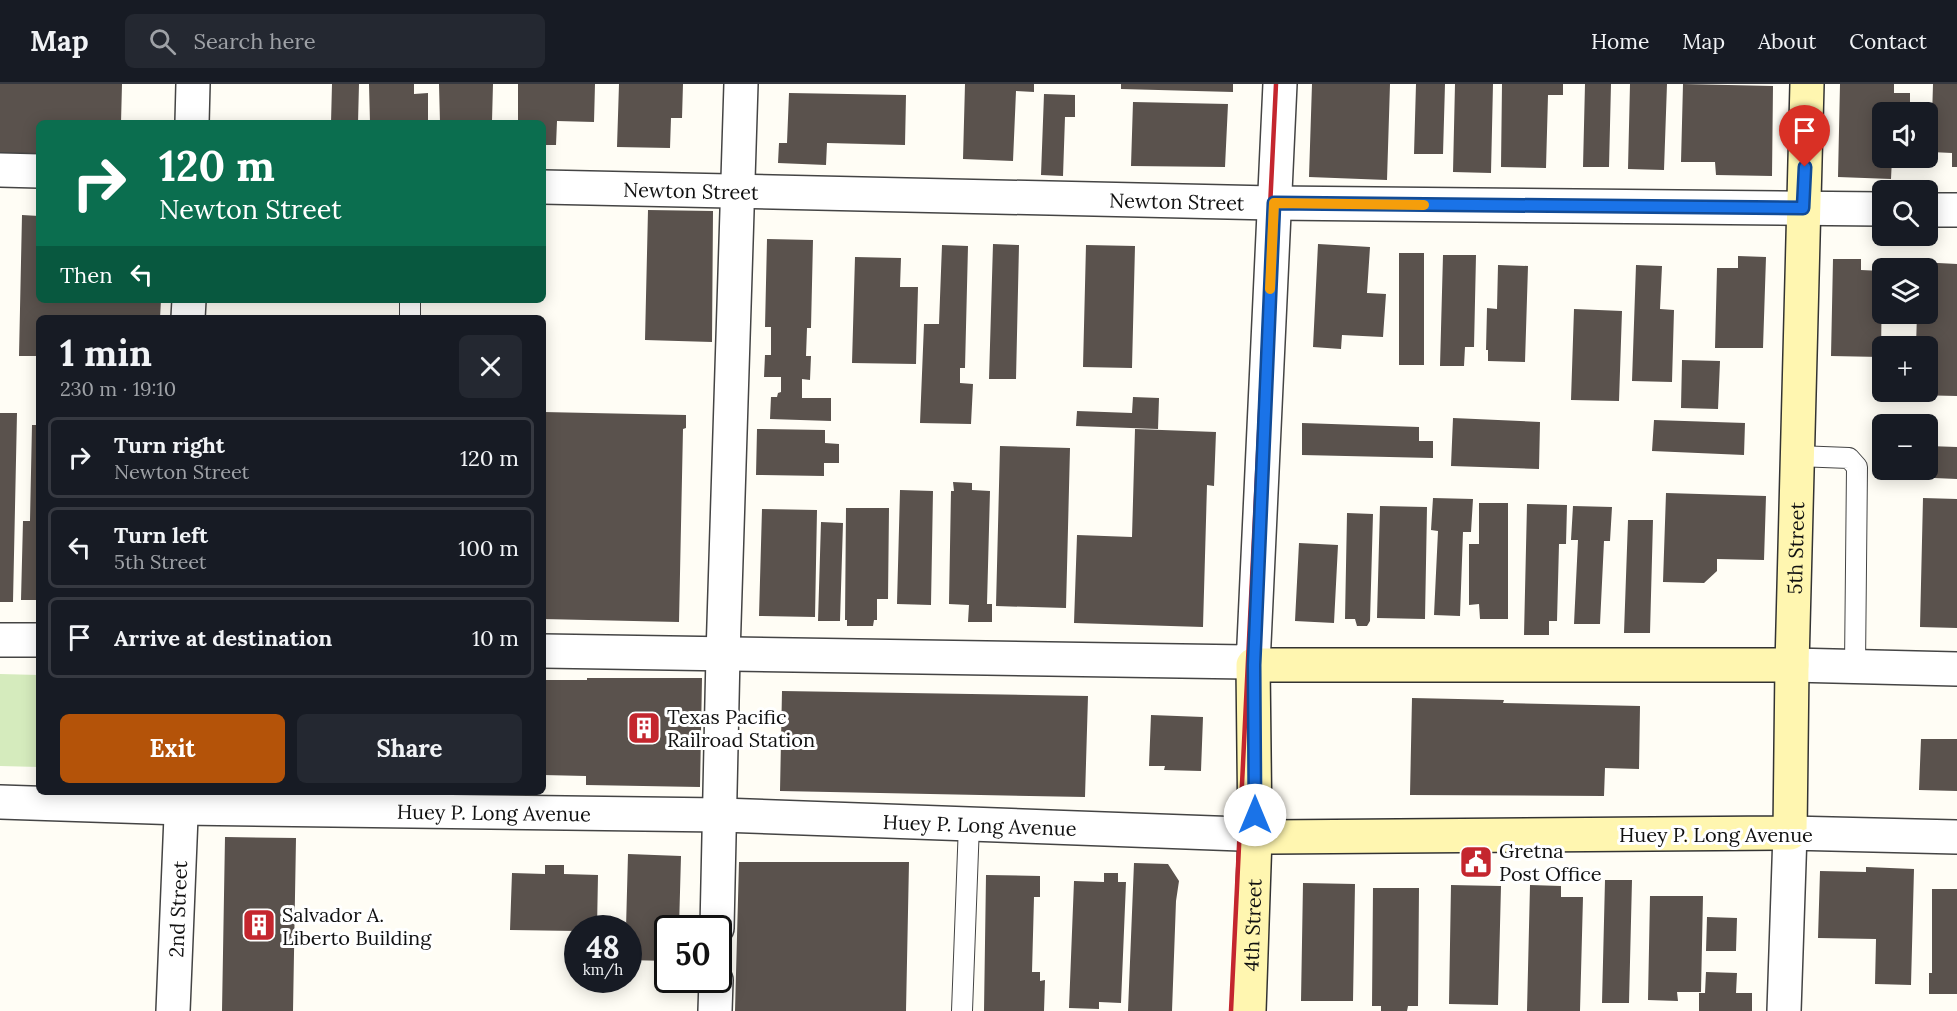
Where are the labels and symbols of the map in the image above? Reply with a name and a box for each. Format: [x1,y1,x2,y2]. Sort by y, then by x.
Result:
pin [1779,105,1830,167]
street label: Newton Street [623,176,759,204]
street label: Newton Street [1109,187,1245,215]
street label: 5th Street [1781,501,1809,595]
place label: Texas Pacific Railroad Station [667,704,815,752]
building icon: Texas Pacific Railroad Station [626,710,662,746]
position arrow [1223,783,1287,847]
street label: Huey P. Long Avenue [397,798,591,826]
street label: Huey P. Long Avenue [882,808,1077,840]
street label: Huey P. Long Avenue [1619,822,1813,847]
place label: Gretna Post Office [1499,838,1602,886]
public building icon: Gretna Post Office [1458,844,1494,880]
street label: 2nd Street [163,860,192,958]
street label: 4th Street [1238,878,1266,972]
place label: Salvador A. Liberto Building [282,902,432,950]
building icon: Salvador A. Liberto Building [241,907,277,943]
speed limit sign: 50 [654,915,732,993]

